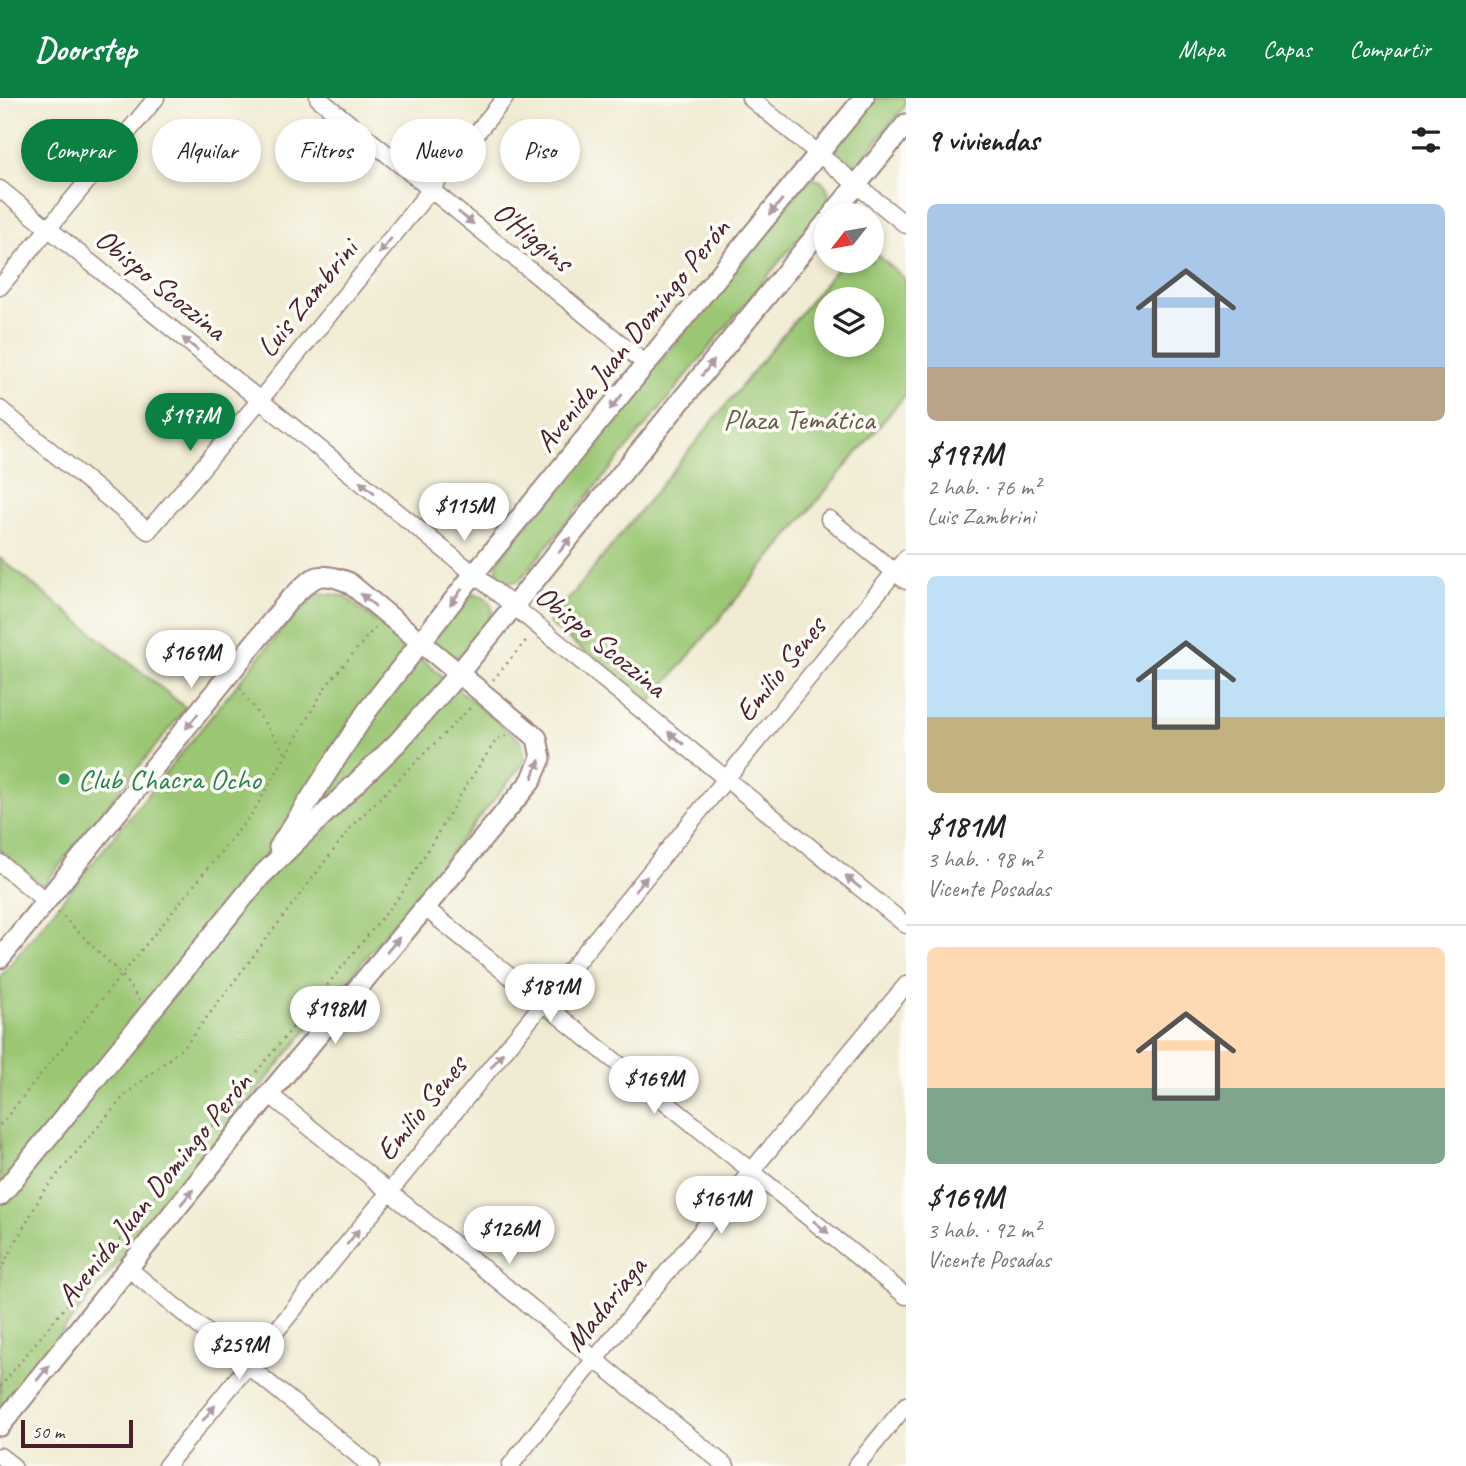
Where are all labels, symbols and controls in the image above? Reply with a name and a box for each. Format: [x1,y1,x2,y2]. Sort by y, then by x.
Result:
text: Doorstep [35,28,136,70]
text: Mapa [1178,34,1225,64]
text: Capas [1263,34,1311,64]
text: Compartir [1349,34,1431,64]
chip: Comprar [21,119,138,182]
chip: Alquilar [152,119,261,182]
chip: Filtros [275,119,376,182]
chip: Nuevo [390,119,486,182]
chip: Piso [500,119,580,182]
text: 9 viviendas [927,121,1039,159]
icon: filters [1407,121,1445,159]
street label: O'Higgins [485,192,583,281]
one-way arrow [769,199,784,216]
north arrow [814,203,884,273]
map controls [814,203,884,357]
street label: Avenida Juan Domingo Perón [526,209,739,460]
one-way arrow [457,211,475,226]
street label: Obispo Scozzina [88,219,236,350]
street label: Luis Zambrini [248,229,368,365]
one-way arrow [378,237,392,255]
icon: home [1123,250,1249,376]
button: layers [814,287,884,357]
one-way arrow [181,336,199,351]
one-way arrow [700,360,715,377]
one-way arrow [608,393,624,411]
pin: $197M [141,394,239,453]
park label: Plaza Temática [723,400,877,438]
text: $197M [161,401,219,430]
text: $197M [927,435,1002,473]
text: 2 hab. · 76 m² [927,473,1040,502]
one-way arrow [358,480,375,495]
pin: $115M [415,484,513,543]
text: $115M [435,491,493,520]
text: Luis Zambrini [927,502,1035,531]
one-way arrow [557,536,572,554]
street label: Obispo Scozzina [528,576,676,707]
one-way arrow [449,587,464,605]
one-way arrow [360,592,378,607]
street label: Emilio Senes [726,607,836,729]
icon: home [1123,622,1249,748]
pin: $169M [142,630,240,690]
text: $169M [162,638,220,667]
one-way arrow [184,712,199,730]
one-way arrow [668,731,686,746]
one-way arrow [531,758,542,779]
place label: Club Chacra Ocho [78,760,262,798]
marker: Club Chacra Ocho [56,771,72,787]
text: $181M [927,807,1003,845]
text: 3 hab. · 98 m² [927,845,1040,874]
text: Vicente Posadas [927,874,1051,903]
one-way arrow [845,875,862,890]
one-way arrow [633,876,648,894]
one-way arrow [385,936,400,953]
pin: $181M [501,964,599,1024]
text: $181M [521,972,579,1001]
pin: $198M [286,986,384,1046]
icon: home [1123,993,1249,1119]
text: $198M [306,994,364,1023]
street label: Emilio Senes [367,1046,477,1168]
one-way arrow [489,1052,504,1070]
pin: $169M [605,1056,703,1116]
street label: Avenida Juan Domingo Perón [48,1063,261,1314]
text: $169M [625,1064,683,1093]
pin: $161M [672,1176,770,1236]
text: $169M [927,1178,1003,1216]
text: $161M [692,1184,750,1213]
one-way arrow [179,1188,194,1205]
pin: $126M [460,1206,558,1266]
text: $126M [480,1214,538,1243]
text: 3 hab. · 92 m² [927,1216,1040,1245]
one-way arrow [812,1219,829,1234]
one-way arrow [345,1228,360,1245]
text: Vicente Posadas [927,1245,1051,1274]
street label: Madariaga [555,1247,656,1359]
pin: $259M [190,1322,288,1382]
text: $259M [210,1330,268,1359]
one-way arrow [36,1365,51,1383]
one-way arrow [201,1405,216,1422]
scale bar [21,1417,133,1449]
text: 50 m [32,1420,64,1444]

